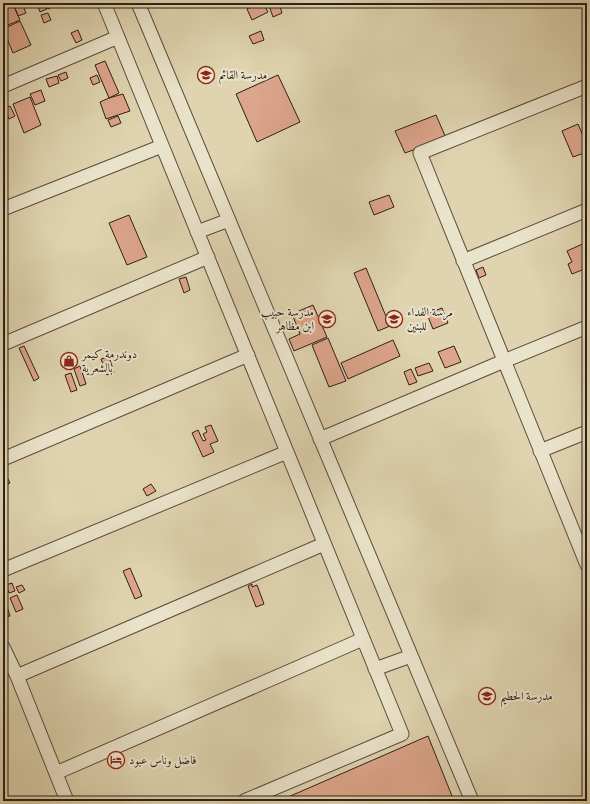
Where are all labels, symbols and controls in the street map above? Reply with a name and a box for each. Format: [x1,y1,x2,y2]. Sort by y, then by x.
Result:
school or university icon: مدرسة القائم [196,65,216,85]
place label: مدرسة القائم [219,68,267,86]
place label: مدرسة حبيب ابن مظاهر [261,305,314,334]
place label: مرسة الفداء للبنين [407,305,453,334]
school or university icon: مدرسة حبيب ابن مظاهر [317,309,337,329]
school or university icon: مرسة الفداء للبنين [384,309,404,329]
place label: دوندرمة كيمر بالشعرية [80,347,137,376]
shop icon: دوندرمة كيمر بالشعرية [59,351,79,371]
school or university icon: مدرسة الحطيم [477,686,497,706]
place label: مدرسة الحطيم [500,689,553,708]
hotel icon: فاضل وناس عبود [106,750,126,770]
place label: فاضل وناس عبود [129,753,196,769]

